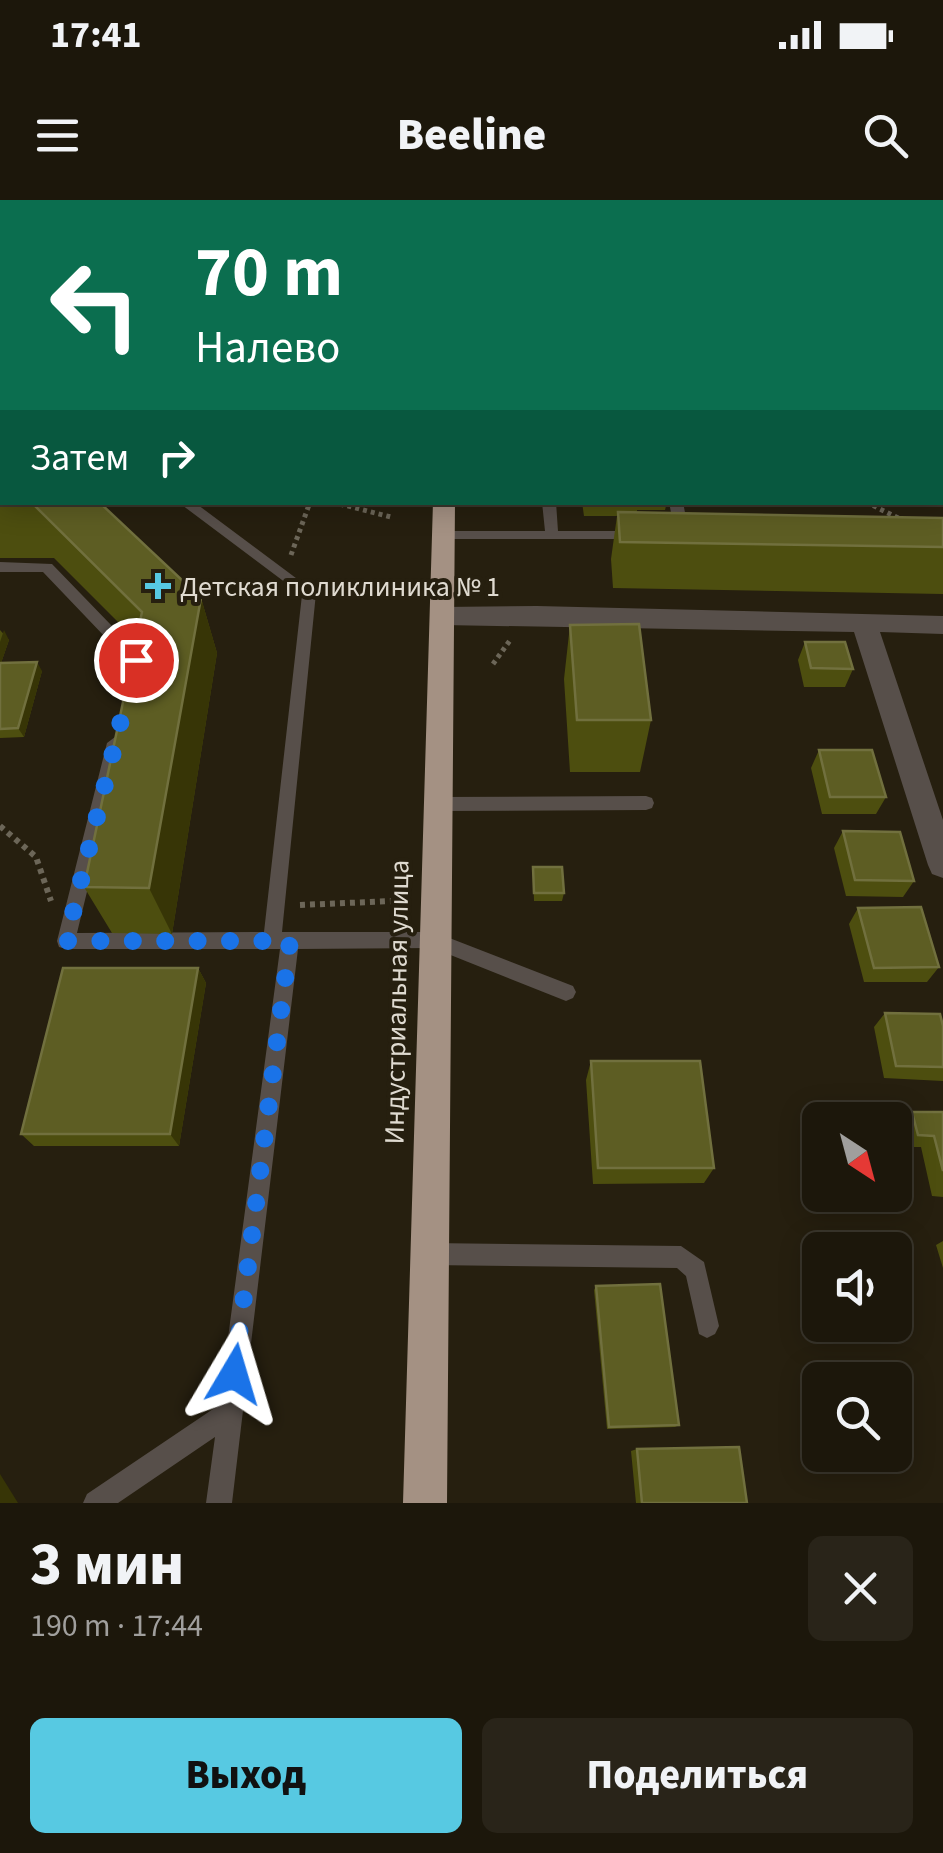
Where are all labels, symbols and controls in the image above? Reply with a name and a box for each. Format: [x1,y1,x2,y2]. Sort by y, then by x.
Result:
text: 17:41 [50,8,142,62]
text: Beeline [397,103,546,167]
icon: menu [30,108,85,163]
icon: search [858,108,913,163]
text: 70 m [195,223,343,323]
icon: left [30,240,160,370]
text: Налево [195,316,341,380]
icon: right [149,430,204,485]
text: Затем [30,431,129,485]
place label: Детская поликлиника № 1 [180,567,500,607]
marker: Детская поликлиника № 1 [145,573,171,599]
pin [94,618,179,703]
icon: arrive [109,633,164,688]
street label: Индустриальная улица [375,859,419,1145]
north arrow [802,1102,912,1212]
map controls [802,1102,912,1472]
button: sound [802,1232,912,1342]
position arrow [182,1322,286,1426]
button: search [802,1362,912,1472]
text: 3 мин [30,1523,184,1608]
button: close [808,1536,913,1641]
text: 190 m · 17:44 [30,1603,203,1649]
button: Выход [30,1718,462,1833]
button: Поделиться [482,1718,913,1833]

